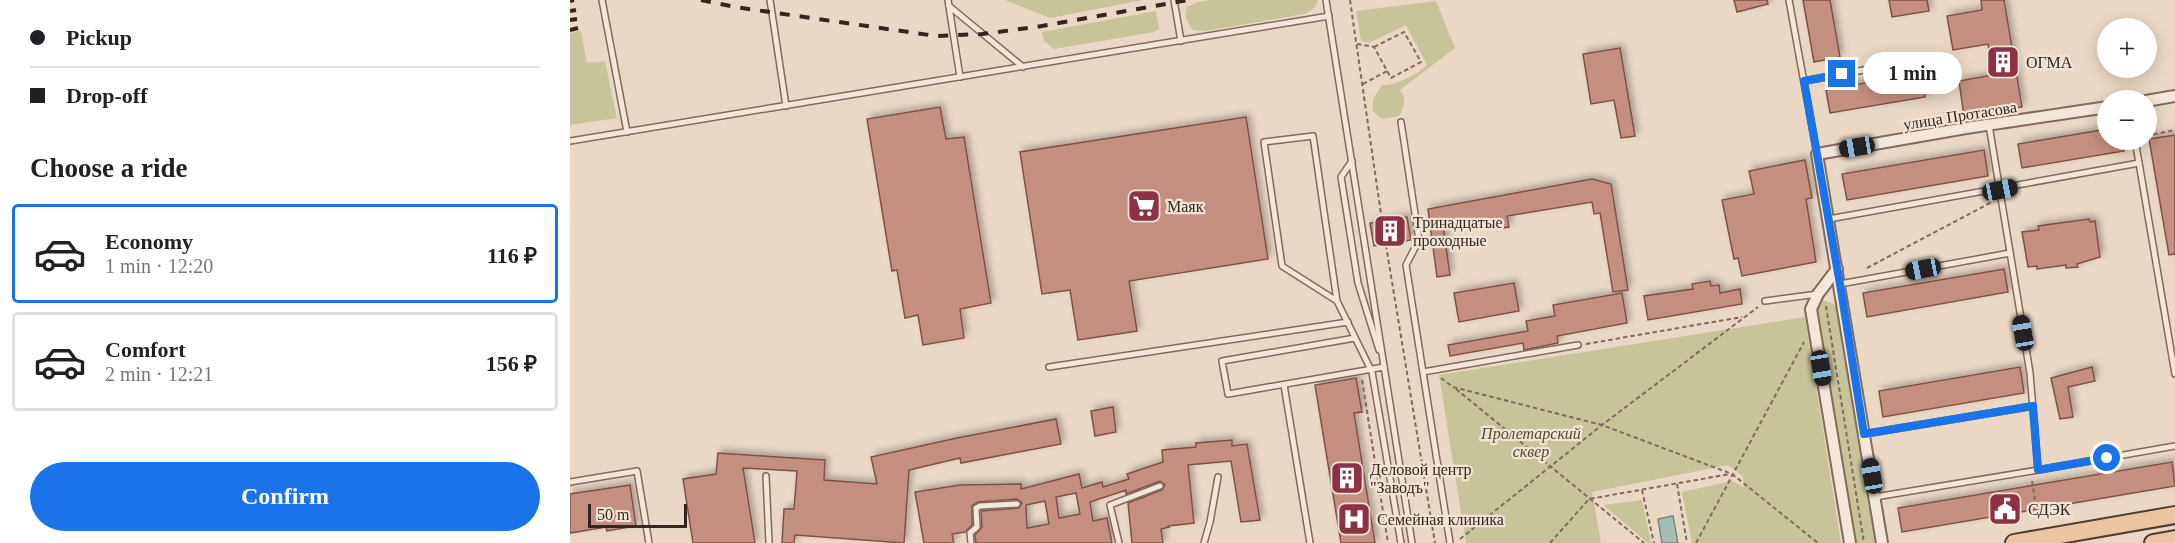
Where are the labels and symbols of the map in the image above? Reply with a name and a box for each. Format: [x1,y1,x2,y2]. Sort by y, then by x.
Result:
building icon: ОГМА [1985,44,2021,80]
callout: 1 min [1863,53,1962,95]
place label: ОГМА [2026,54,2073,71]
route end [1828,60,1855,87]
street label: улица Протасова [1902,98,2018,134]
car [1838,135,1876,159]
car [1981,178,2019,202]
supermarket icon: Маяк [1126,188,1162,224]
place label: Маяк [1167,198,1204,215]
building icon: Тринадцатые проходные [1372,213,1408,249]
place label: Тринадцатые проходные [1413,214,1503,250]
car [1904,257,1942,281]
car [2011,314,2035,352]
car [1809,349,1833,387]
park label: Пролетарский сквер [1480,425,1581,461]
route start [2093,444,2120,471]
car [1860,457,1884,495]
building icon: Деловой центр "Заводъ" [1329,460,1365,496]
place label: Деловой центр "Заводъ" [1370,461,1472,497]
public building icon: СДЭК [1987,491,2023,527]
scale bar [588,501,687,528]
hospital icon: Семейная клиника [1336,501,1372,537]
place label: СДЭК [2028,501,2071,519]
place label: Семейная клиника [1377,511,1504,528]

